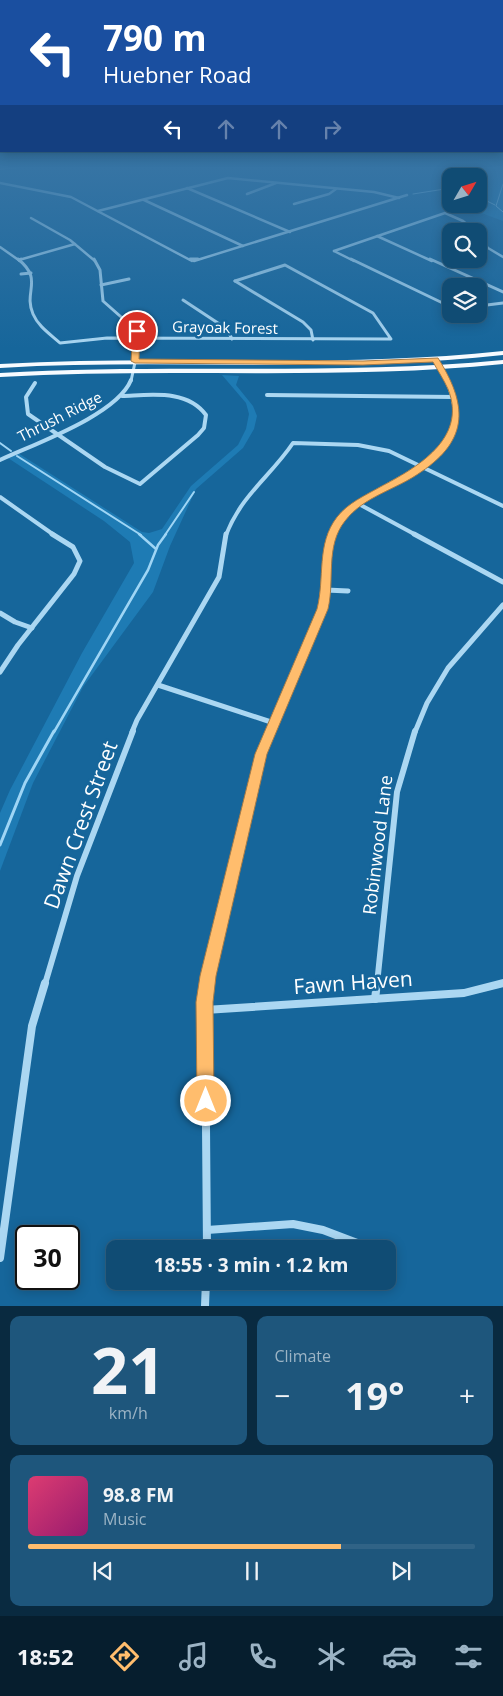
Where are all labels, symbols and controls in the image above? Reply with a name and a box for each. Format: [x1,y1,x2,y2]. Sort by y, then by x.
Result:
text: 790 m [103,14,207,61]
icon: left [20,20,85,85]
text: Huebner Road [103,59,252,89]
icon: left [159,115,187,143]
icon: ahead [212,115,240,143]
icon: ahead [265,115,293,143]
icon: right [318,115,346,143]
north arrow [442,168,488,212]
map controls [442,168,487,323]
button: search [442,223,487,268]
button: layers [442,278,487,323]
pin [116,310,158,352]
street label: Grayoak Forest [172,316,278,338]
icon: arrive [123,317,151,345]
street label: Thrush Ridge [14,386,105,446]
street label: Dawn Crest Street [37,737,123,912]
street label: Robinwood Lane [357,774,397,916]
street label: Fawn Haven [292,964,413,1000]
position arrow [179,1074,231,1126]
speed limit sign: 30 [15,1225,80,1290]
text: 18:55 · 3 min · 1.2 km [154,1252,348,1278]
text: 21 [91,1325,165,1413]
text: Climate [275,1345,331,1367]
text: 19° [345,1369,405,1421]
text: − [275,1376,291,1414]
text: + [459,1376,475,1414]
text: km/h [109,1402,148,1424]
text: 98.8 FM [103,1482,174,1508]
text: Music [103,1508,147,1530]
icon: previous [89,1557,117,1585]
icon: pause [238,1557,266,1585]
icon: next [387,1557,415,1585]
icon: directions [107,1639,142,1674]
icon: music [176,1639,211,1674]
icon: phone [245,1639,280,1674]
icon: climate [314,1639,349,1674]
icon: car [382,1639,417,1674]
icon: filters [451,1639,486,1674]
text: 18:52 [17,1641,73,1671]

